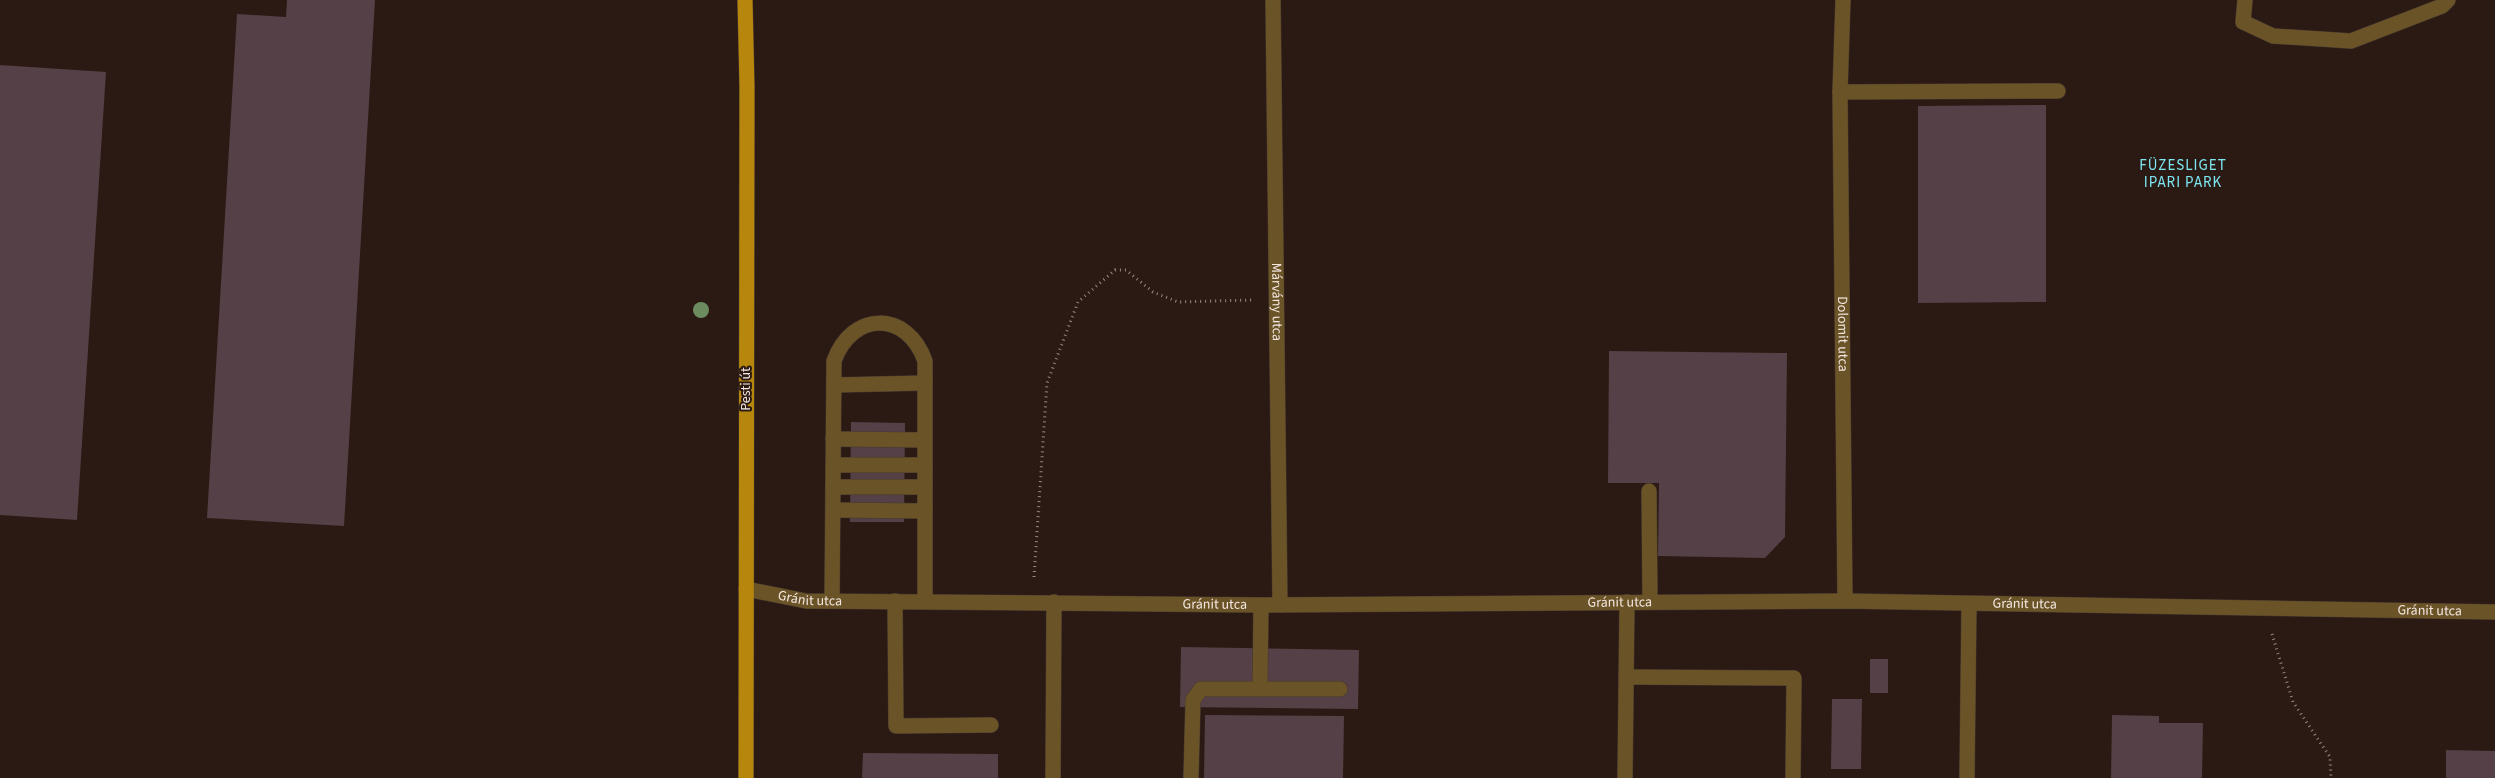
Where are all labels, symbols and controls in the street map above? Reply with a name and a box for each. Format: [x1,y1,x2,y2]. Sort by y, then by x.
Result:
district label: FÜZESLIGET IPARI PARK [2139,155,2227,193]
street label: Márvány utca [1266,263,1287,341]
street label: Dolomit utca [1832,296,1853,372]
street label: Pesti út [736,367,756,411]
street label: Gránit utca [776,586,842,611]
street label: Gránit utca [1588,592,1652,613]
street label: Gránit utca [1992,593,2057,615]
street label: Gránit utca [1183,594,1247,615]
street label: Gránit utca [2397,600,2462,621]

